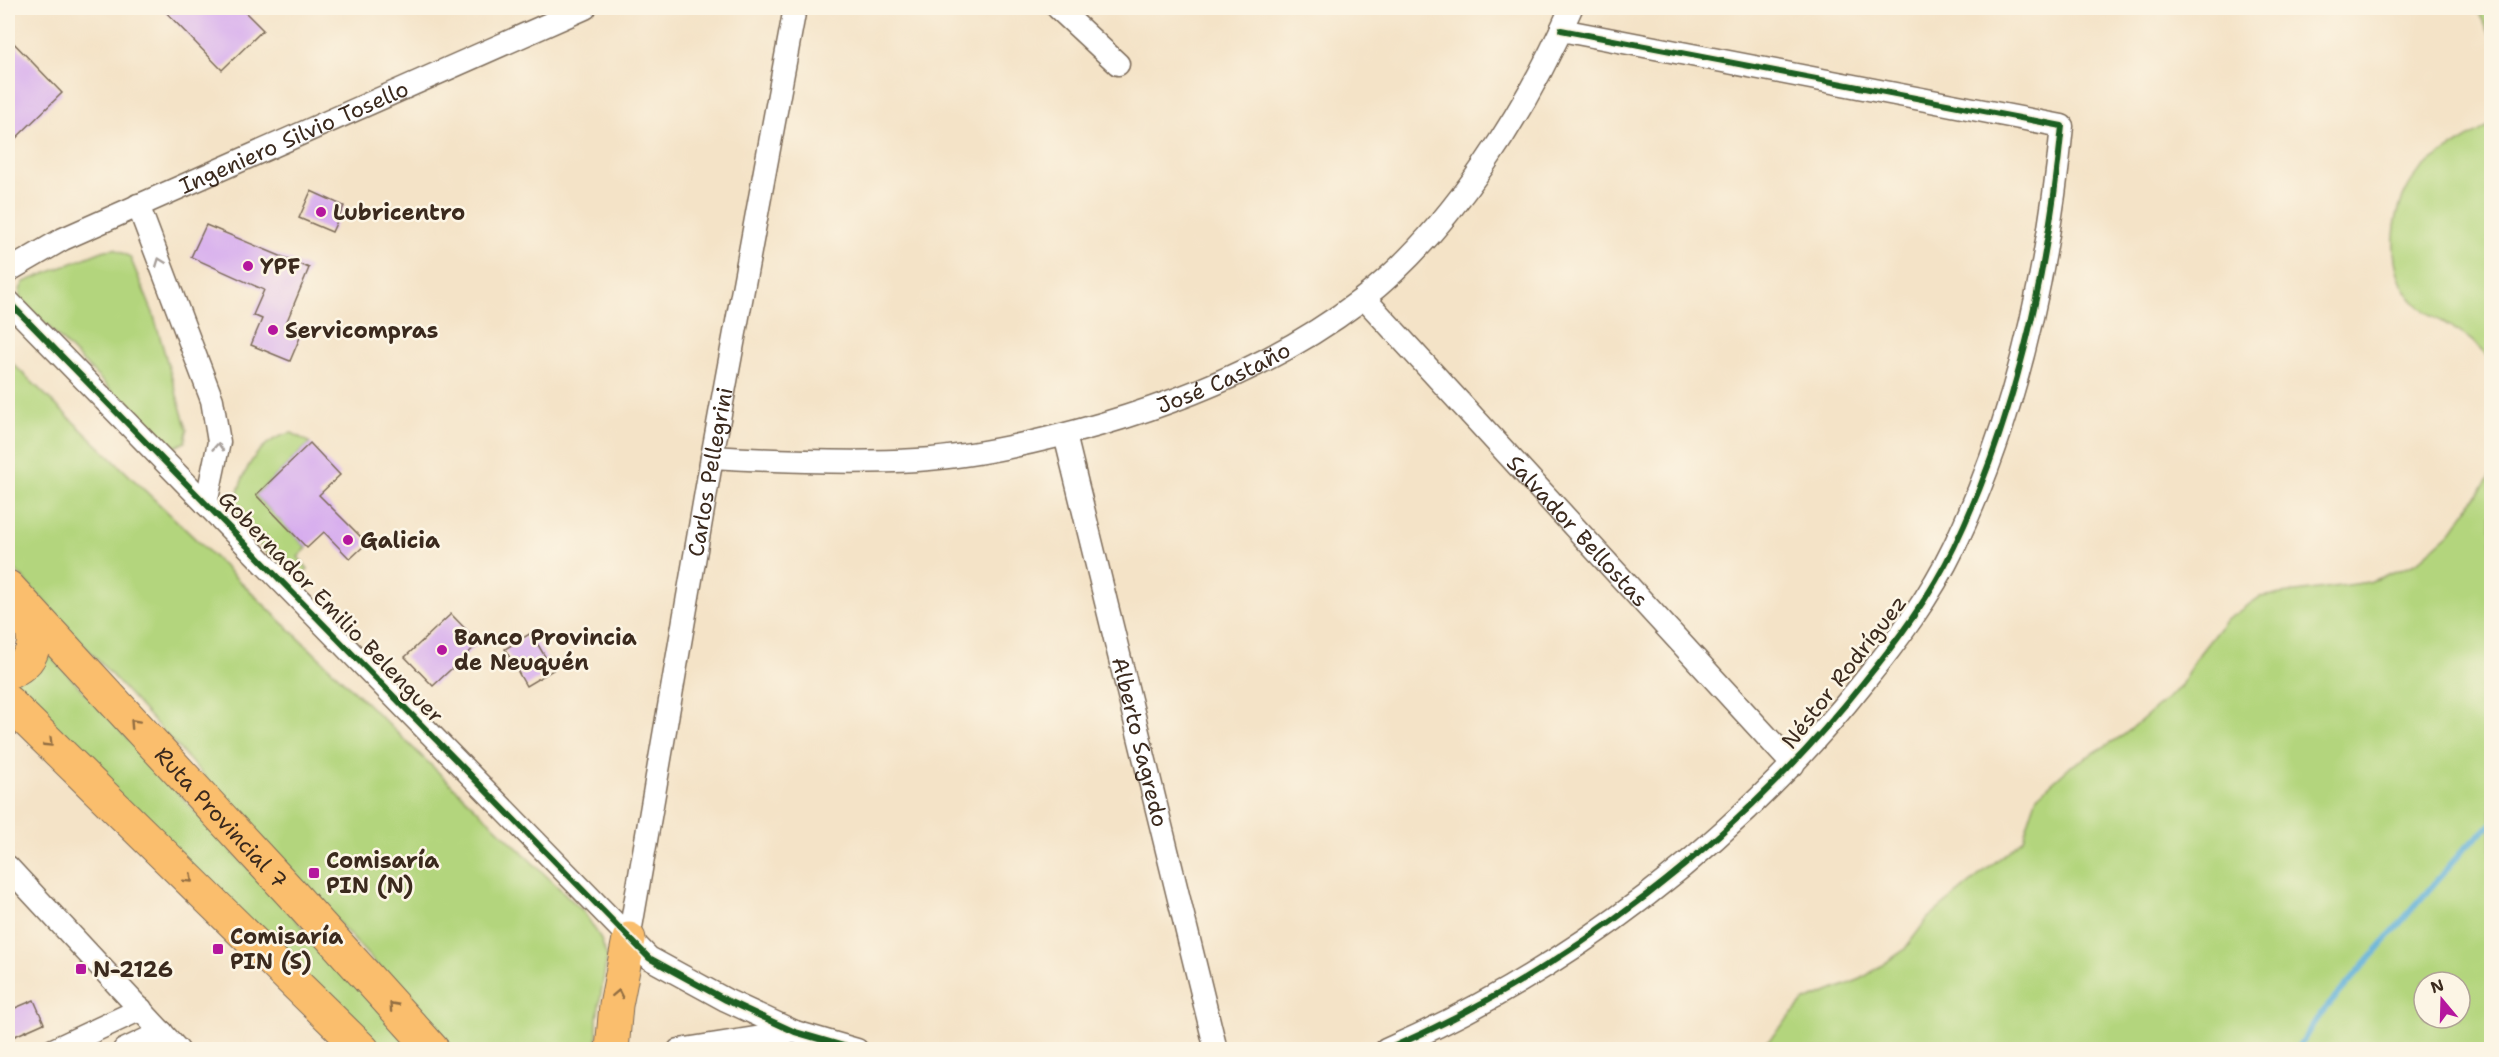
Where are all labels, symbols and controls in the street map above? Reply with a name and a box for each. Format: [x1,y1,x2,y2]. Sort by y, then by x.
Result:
street label: Ingeniero Silvio Tosello [175,73,413,200]
place label: Lubricentro [333,198,465,227]
marker: Lubricentro [314,205,328,219]
place label: YPF [260,252,300,281]
one-way arrow [155,257,167,268]
marker: YPF [241,259,255,273]
place label: Servicompras [285,316,438,345]
marker: Servicompras [266,323,280,337]
street label: José Castaño [1153,335,1295,420]
street label: Carlos Pellegrini [681,385,739,559]
one-way arrow [211,442,224,451]
street label: Salvador Bellostas [1501,449,1655,613]
street label: Gobernador Emilio Belenguer [212,484,450,730]
place label: Galicia [360,526,440,555]
marker: Galicia [341,533,355,547]
street label: Néstor Rodríguez [1775,589,1913,755]
place label: Banco Provincia de Neuquén [454,623,637,677]
marker: Banco Provincia de Neuquén [435,643,449,657]
street label: Alberto Sagredo [1106,654,1175,830]
one-way arrow [130,719,141,730]
one-way arrow [43,736,53,747]
street label: Ruta Provincial 7 [148,741,294,894]
place label: Comisaría PIN (N) [326,846,439,900]
marker: Comisaría PIN (N) [307,866,321,880]
one-way arrow [181,872,192,883]
place label: Comisaría PIN (S) [230,922,343,976]
marker: Comisaría PIN (S) [211,942,225,956]
place label: N-2126 [93,955,173,984]
marker: N-2126 [74,962,88,976]
north arrow [2412,970,2472,1030]
text: N [2428,974,2447,998]
one-way arrow [611,989,624,999]
one-way arrow [389,1002,400,1013]

